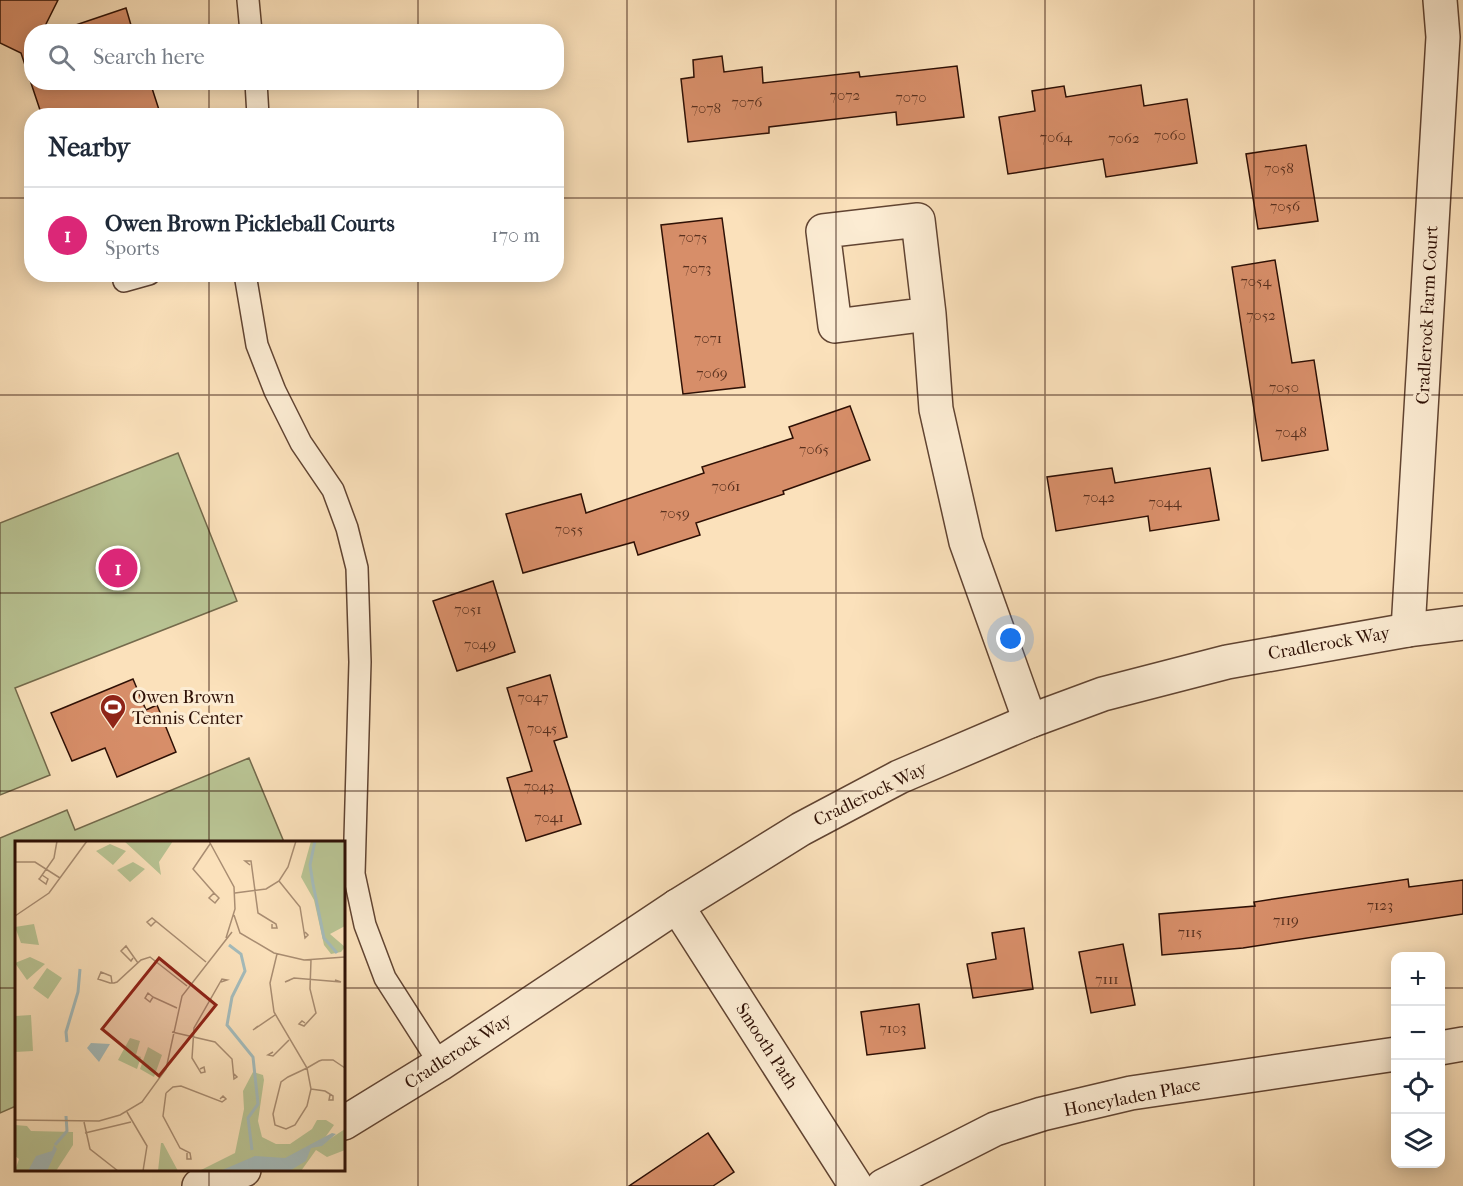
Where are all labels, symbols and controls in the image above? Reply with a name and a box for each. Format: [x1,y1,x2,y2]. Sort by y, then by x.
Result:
search box [24,24,564,90]
icon: search [45,41,78,74]
text: Search here [93,44,205,70]
house number: 7072 [830,86,860,104]
house number: 7070 [896,88,926,106]
house number: 7076 [732,93,763,111]
house number: 7078 [691,99,721,117]
house number: 7060 [1154,126,1186,144]
house number: 7064 [1040,128,1073,146]
house number: 7062 [1108,129,1140,147]
text: Nearby [48,132,130,163]
house number: 7058 [1264,159,1294,177]
house number: 7056 [1270,197,1301,215]
text: Owen Brown Pickleball Courts [105,211,395,237]
text: 1 [64,224,71,247]
text: 170 m [491,224,540,247]
street label: Cradlerock Farm Court [1412,224,1443,405]
house number: 7075 [678,228,708,246]
text: Sports [105,237,159,260]
house number: 7073 [683,259,711,277]
house number: 7054 [1241,272,1273,290]
house number: 7052 [1246,306,1276,324]
house number: 7071 [694,329,722,347]
house number: 7069 [696,364,728,382]
house number: 7050 [1269,378,1299,396]
house number: 7048 [1275,423,1307,441]
house number: 7065 [799,440,829,458]
house number: 7061 [712,477,740,495]
house number: 7042 [1083,488,1115,506]
house number: 7044 [1148,493,1183,511]
house number: 7059 [660,504,690,522]
house number: 7055 [555,520,583,538]
pin: 1 [98,546,138,590]
house number: 7051 [454,600,482,618]
street label: Cradlerock Way [1267,622,1393,665]
your location [996,624,1025,653]
house number: 7049 [464,635,496,653]
place label: Owen Brown Tennis Center [132,687,243,729]
house number: 7047 [518,688,548,706]
sports icon: Owen Brown Tennis Center [98,692,128,730]
house number: 7045 [527,719,557,737]
street label: Cradlerock Way [810,757,932,831]
house number: 7043 [524,777,554,795]
house number: 7041 [534,808,564,826]
inset map [15,841,345,1171]
house number: 7123 [1367,896,1393,914]
house number: 7119 [1273,911,1299,929]
house number: 7115 [1178,923,1202,941]
map controls [1391,952,1445,1168]
button: + [1391,952,1445,1006]
house number: 7111 [1095,970,1119,988]
street label: Smooth Path [731,999,802,1093]
button: − [1391,1006,1445,1060]
street label: Cradlerock Way [401,1008,517,1094]
house number: 7103 [880,1019,906,1037]
button: locate [1391,1060,1445,1114]
street label: Honeyladen Place [1062,1074,1202,1121]
button: layers [1391,1114,1445,1168]

